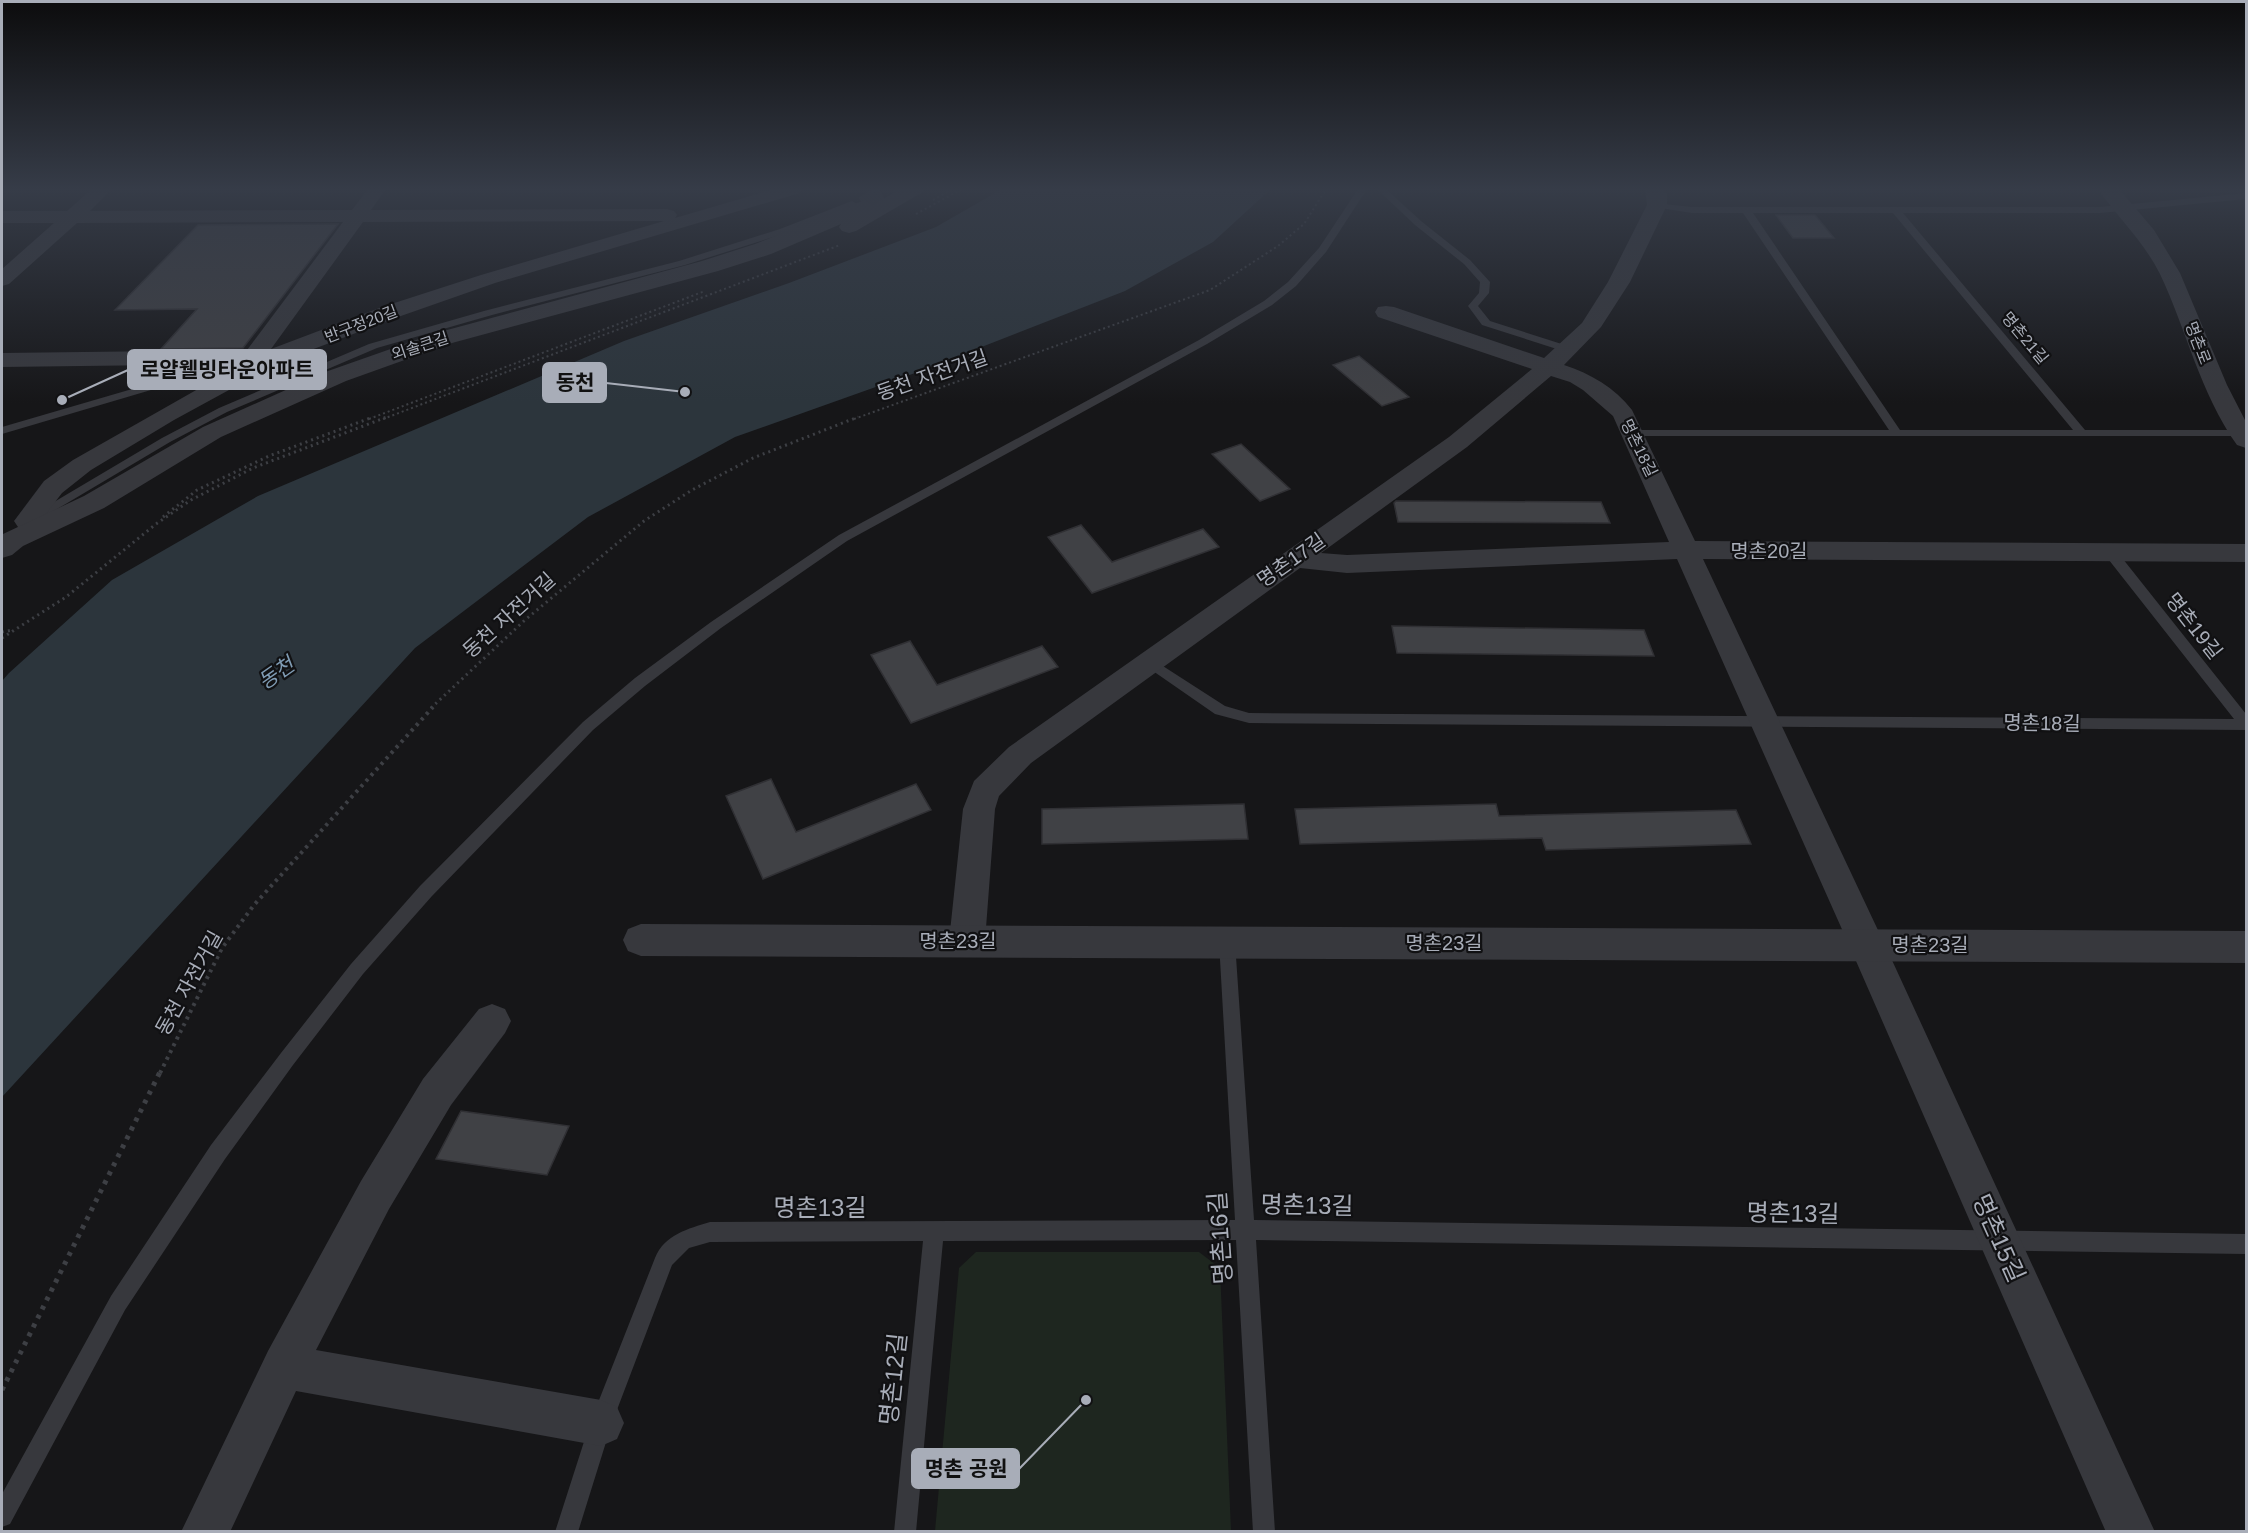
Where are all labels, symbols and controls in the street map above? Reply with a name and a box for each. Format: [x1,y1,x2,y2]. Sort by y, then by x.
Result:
street label: 반구정20길 [322,302,400,346]
street label: 명촌21길 [1999,309,2051,367]
street label: 명촌로 [2182,319,2214,367]
street label: 외솔큰길 [389,329,451,363]
street label: 동천 자전거길 [874,346,990,404]
callout: 로얄웰빙타운아파트 [128,350,326,389]
text: 로얄웰빙타운아파트 [140,358,314,381]
callout: 동천 [543,363,606,402]
text: 동천 [556,371,594,394]
street label: 명촌18길 [1618,416,1660,480]
street label: 명촌17길 [1253,529,1329,591]
street label: 명촌20길 [1730,540,1808,562]
street label: 동천 자전거길 [459,568,559,662]
street label: 명촌19길 [2161,589,2227,663]
water label: 동천 [254,651,301,694]
street label: 명촌18길 [2003,711,2081,735]
street label: 동천 자전거길 [151,927,227,1039]
street label: 명촌23길 [919,930,997,952]
street label: 명촌23길 [1405,932,1483,954]
street label: 명촌23길 [1891,934,1969,956]
street label: 명촌15길 [1968,1190,2030,1286]
street label: 명촌16길 [1203,1191,1237,1285]
street label: 명촌13길 [1260,1191,1354,1219]
street label: 명촌13길 [774,1194,866,1221]
street label: 명촌13길 [1746,1199,1840,1227]
street label: 명촌12길 [875,1331,911,1427]
callout: 명촌 공원 [912,1449,1019,1488]
text: 명촌 공원 [924,1457,1008,1480]

